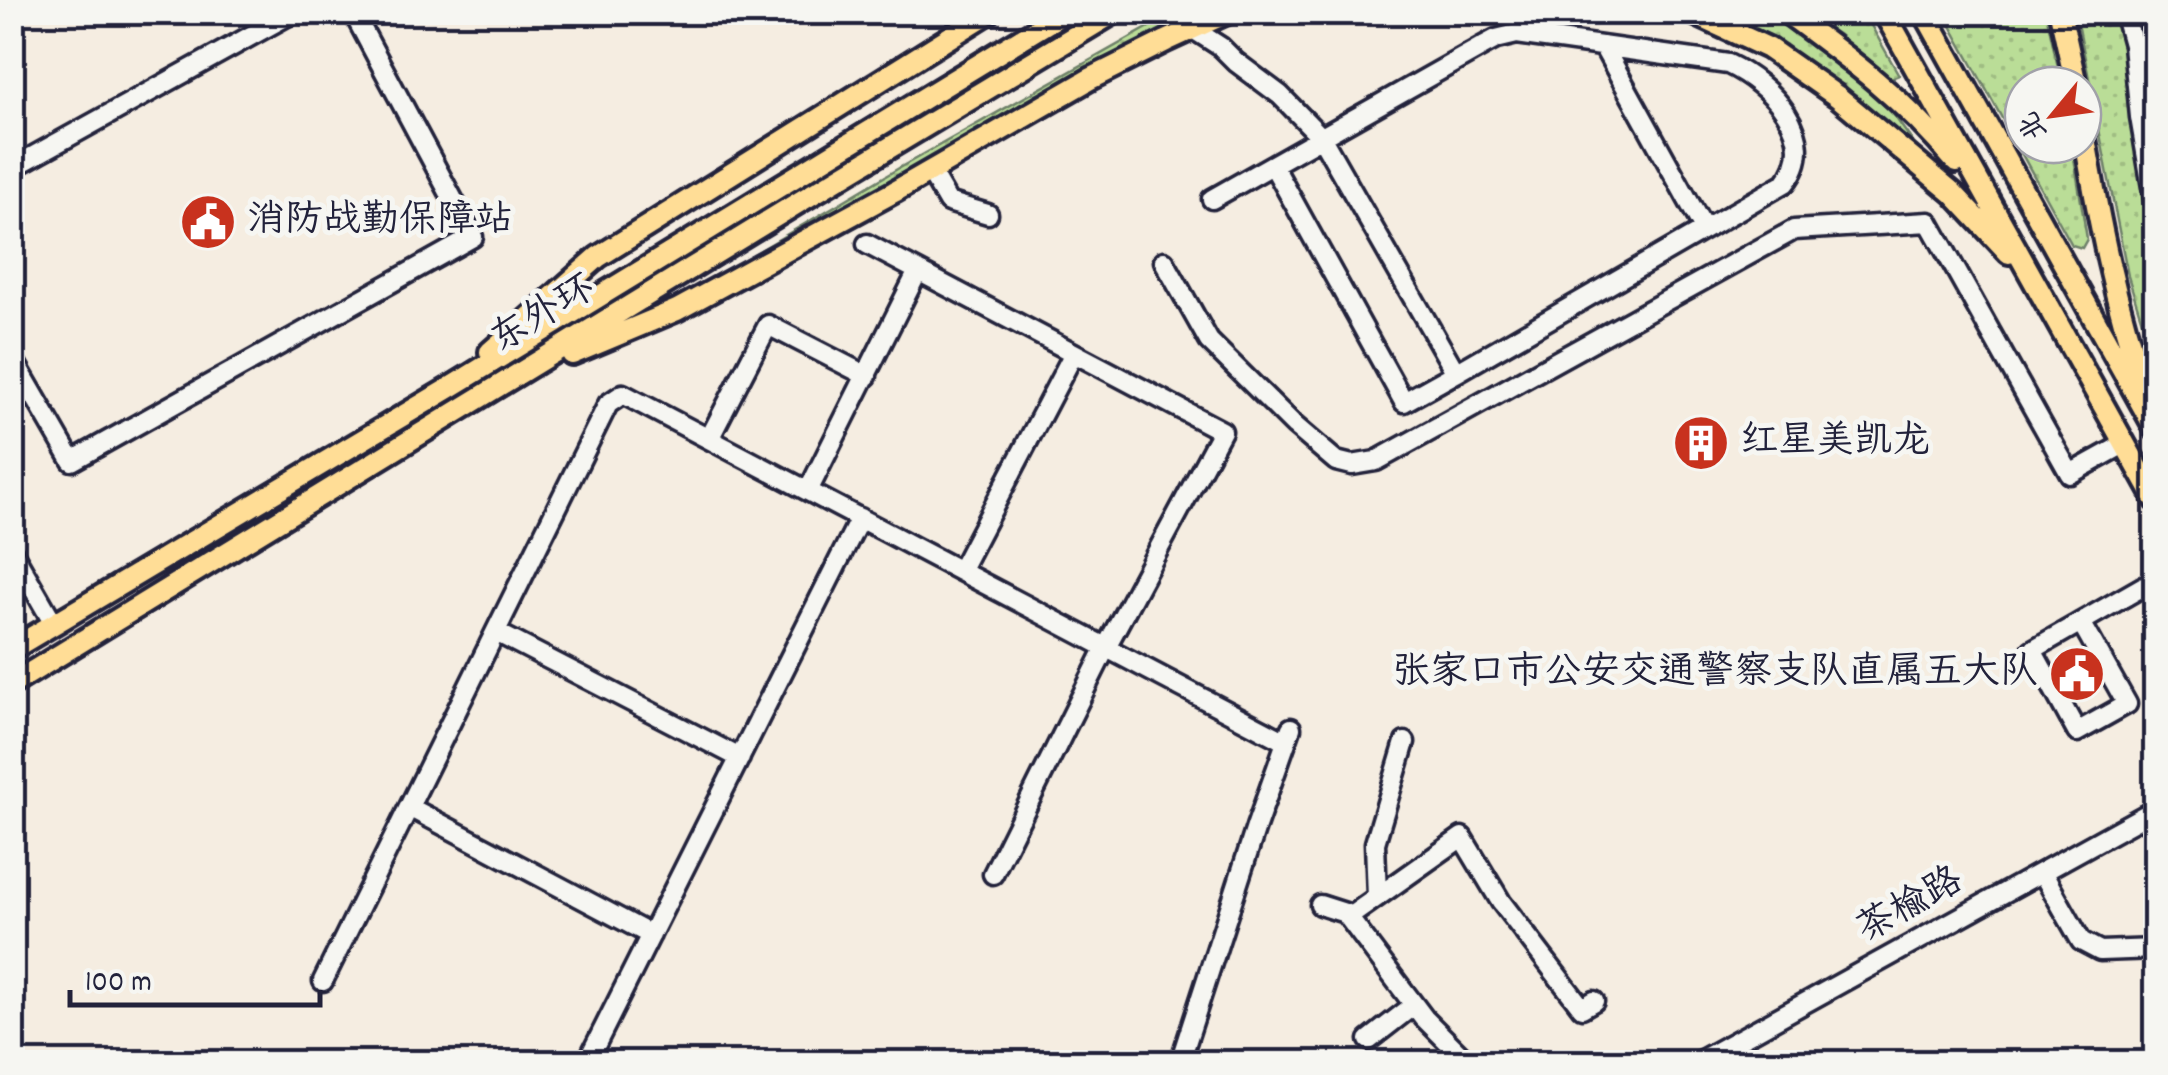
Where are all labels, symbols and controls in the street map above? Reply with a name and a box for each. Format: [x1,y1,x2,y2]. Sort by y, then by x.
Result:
north arrow [2003,65,2103,165]
text: 北 [2011,103,2060,147]
public building icon: 消防战勤保障站 [178,192,238,252]
place label: 消防战勤保障站 [247,195,513,250]
street label: 东外环 [481,263,607,369]
building icon: 红星美凯龙 [1671,413,1731,473]
place label: 红星美凯龙 [1740,416,1930,471]
public building icon: 张家口市公安交通警察支队直属五大队 [2047,644,2107,704]
place label: 张家口市公安交通警察支队直属五大队 [1392,647,2038,702]
street label: 茶榆路 [1848,855,1974,959]
scale bar [70,945,320,1007]
text: 100 m [85,963,152,1006]

